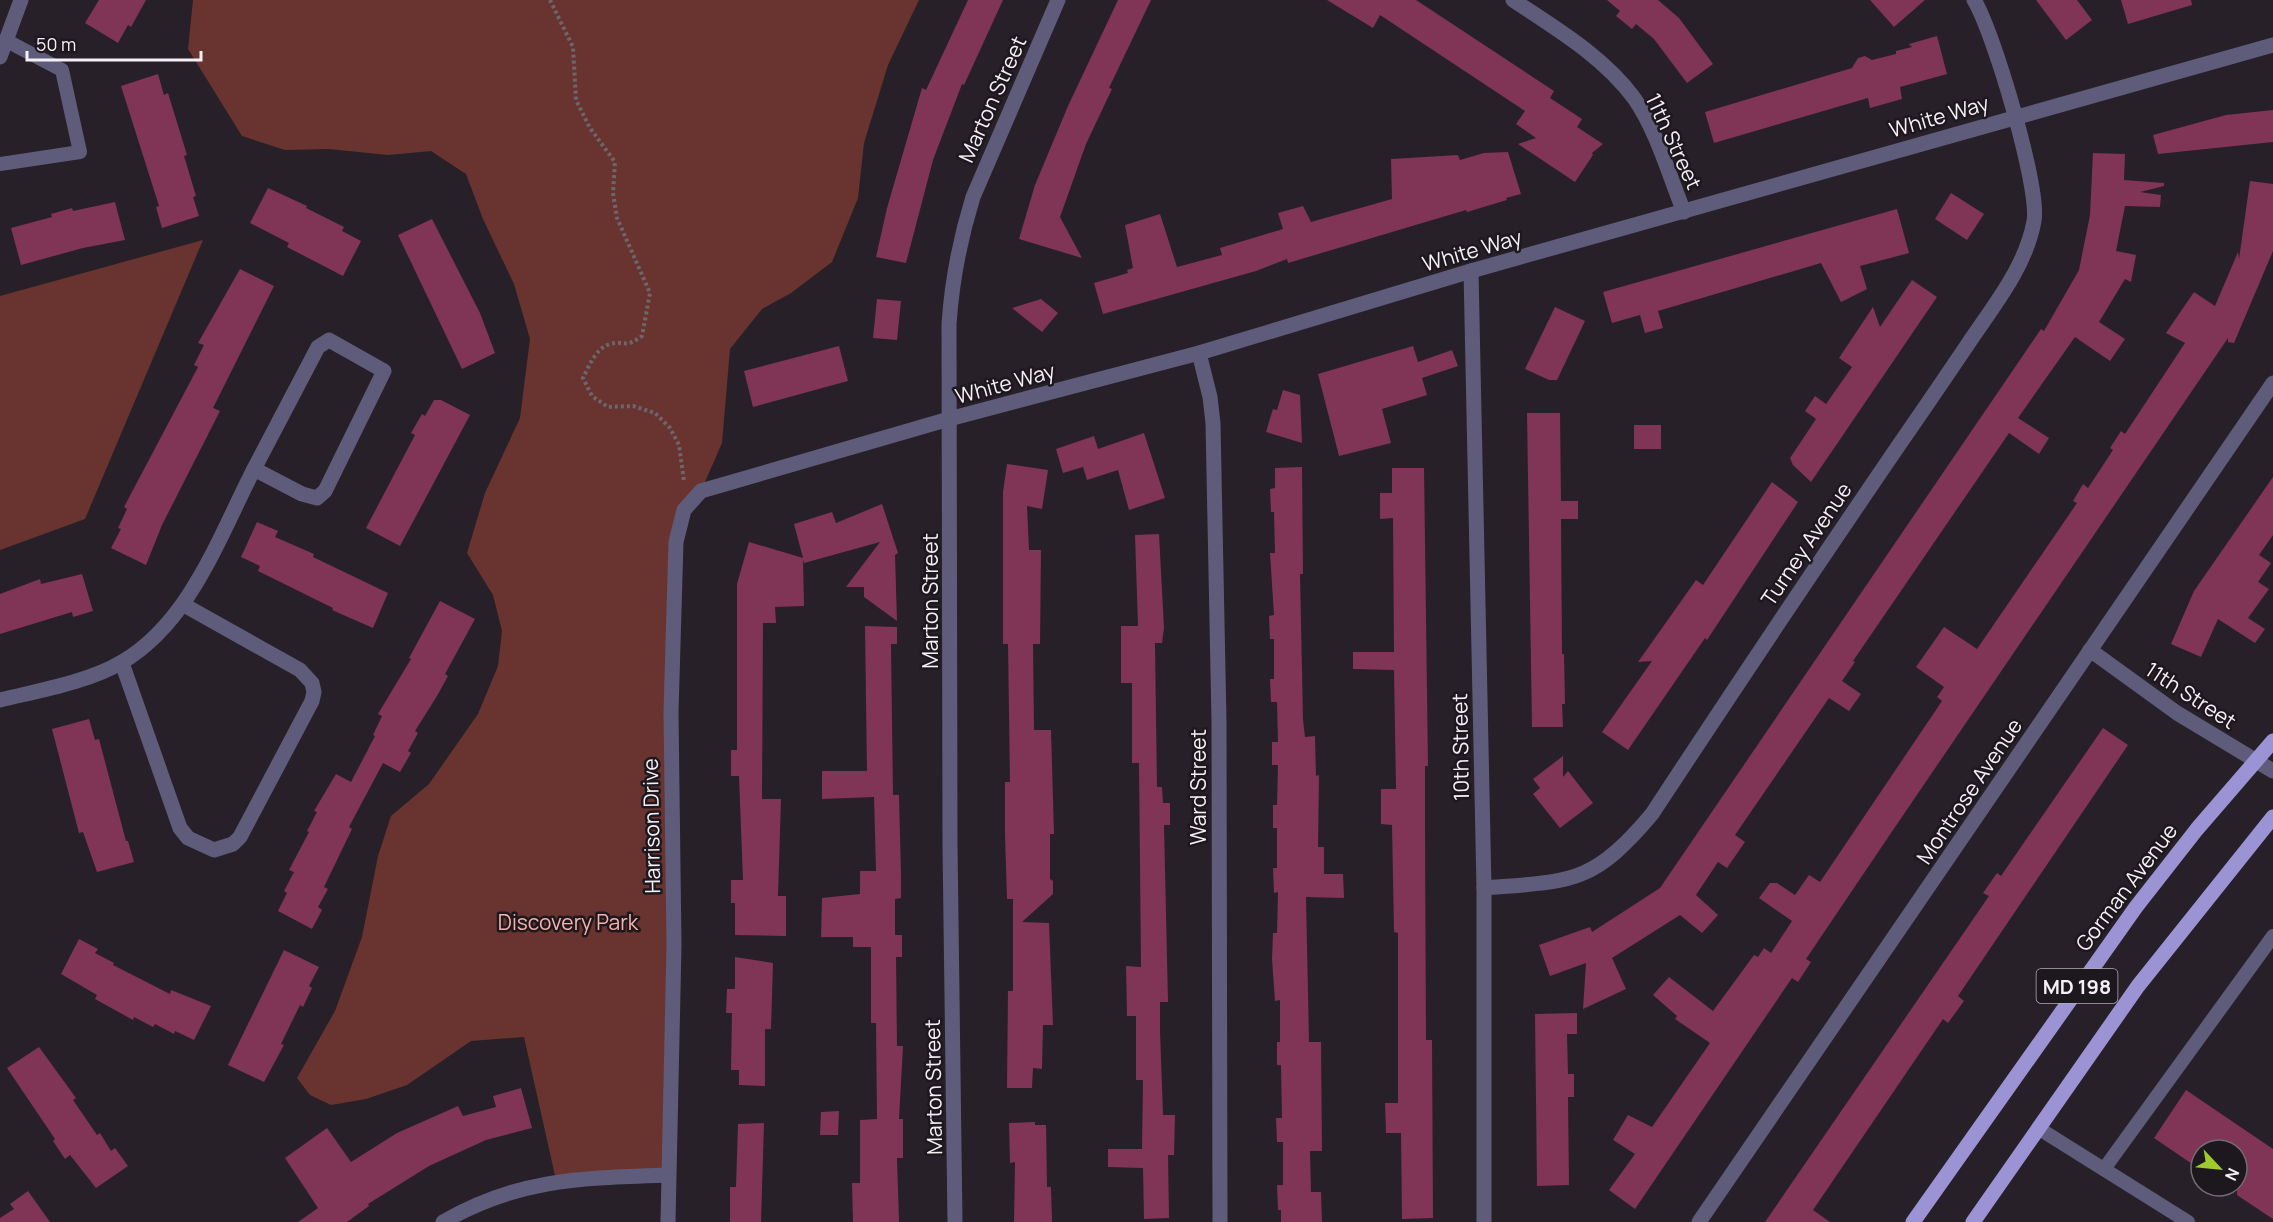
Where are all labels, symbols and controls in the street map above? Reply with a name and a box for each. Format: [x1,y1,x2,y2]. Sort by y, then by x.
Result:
scale bar [27,24,201,62]
street label: Marton Street [952,31,1032,167]
text: 50 m [36,32,76,56]
street label: 11th Street [1640,88,1708,194]
street label: White Way [1886,88,1992,144]
street label: White Way [1419,222,1525,278]
street label: White Way [952,356,1058,410]
street label: Turney Avenue [1754,477,1858,611]
street label: Marton Street [916,533,944,669]
street label: 11th Street [2140,655,2242,735]
street label: 10th Street [1445,693,1475,801]
street label: Montrose Avenue [1910,713,2028,869]
street label: Ward Street [1184,729,1212,845]
street label: Harrison Drive [636,758,666,894]
street label: Gorman Avenue [2069,818,2183,956]
park label: Discovery Park [498,908,639,936]
road number: MD 198 [2036,969,2118,1003]
street label: Marton Street [918,1019,948,1155]
north arrow [2189,1138,2249,1198]
text: N [2220,1165,2245,1185]

